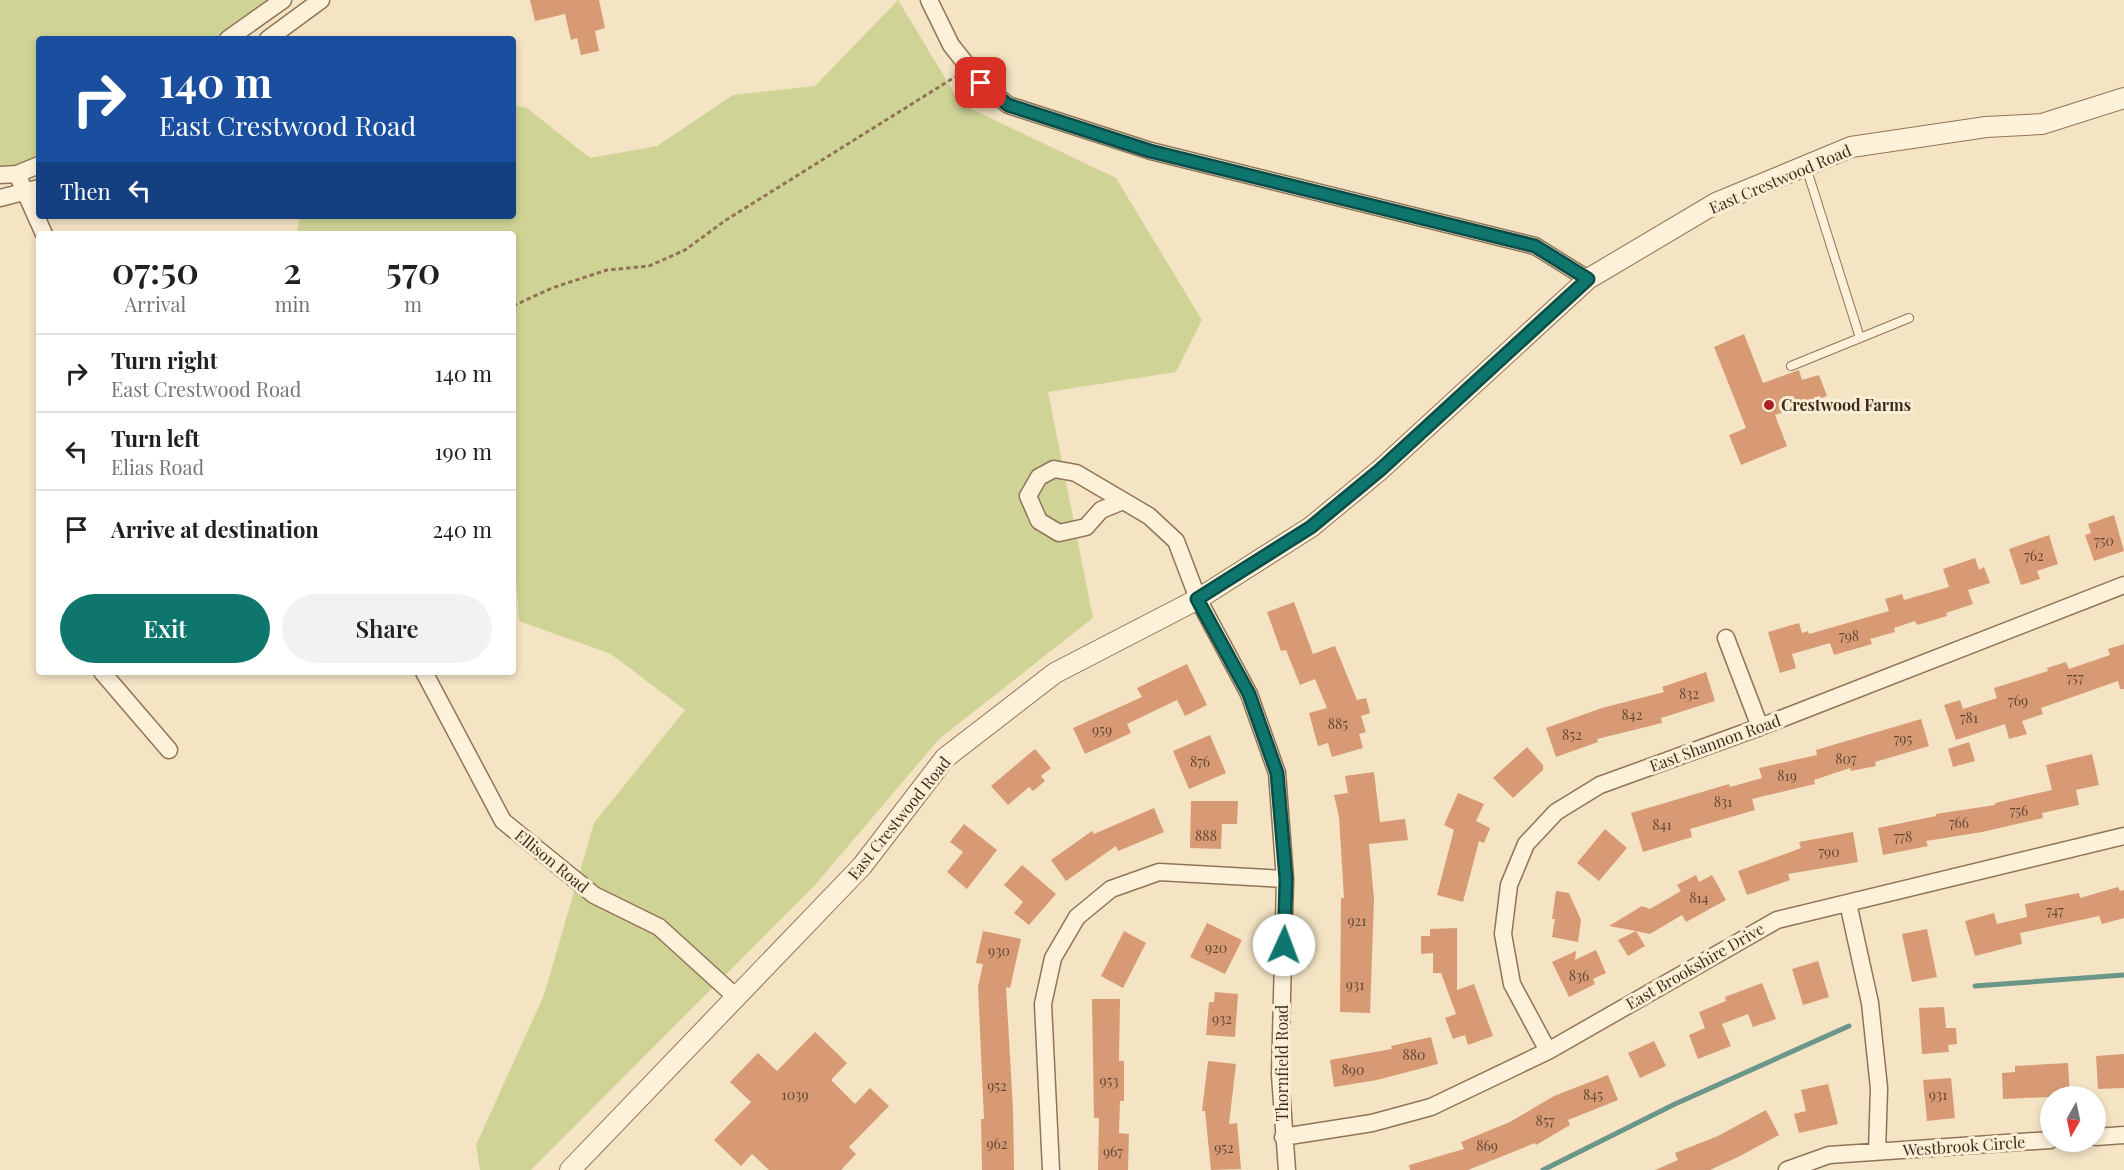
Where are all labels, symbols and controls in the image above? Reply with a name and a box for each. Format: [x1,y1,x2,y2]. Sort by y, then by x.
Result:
text: 140 m [159,53,272,109]
pin [955,57,1006,108]
icon: right [60,60,138,138]
icon: arrive [964,66,997,99]
text: East Crestwood Road [159,107,416,143]
street label: East Crestwood Road [1706,139,1854,218]
icon: left [123,174,156,207]
text: Then [60,176,111,206]
text: 07:50 [112,245,199,293]
text: 2 [283,245,302,293]
text: 570 [386,245,440,293]
text: Arrival [125,290,186,317]
text: min [275,290,310,317]
text: m [404,290,422,317]
text: Turn right [111,345,217,375]
icon: right [60,357,93,390]
text: 140 m [435,358,492,388]
text: East Crestwood Road [111,375,301,402]
place label: Crestwood Farms [1781,394,1911,415]
marker: Crestwood Farms [1762,398,1776,412]
text: Turn left [111,423,200,453]
icon: left [60,435,93,468]
text: 190 m [434,436,492,466]
text: Elias Road [111,453,204,480]
icon: arrive [60,513,93,546]
text: Arrive at destination [111,514,319,544]
text: 240 m [432,514,492,544]
house number: 750 [2094,531,2114,550]
house number: 762 [2024,546,2044,565]
button: Exit [60,594,270,663]
button: Share [282,594,492,663]
house number: 798 [1839,626,1859,645]
house number: 757 [2066,668,2084,687]
house number: 832 [1679,684,1699,703]
house number: 769 [2008,691,2028,710]
house number: 842 [1622,705,1643,724]
house number: 781 [1960,708,1978,727]
street label: East Shannon Road [1646,709,1783,776]
house number: 885 [1328,714,1348,733]
house number: 959 [1092,720,1112,739]
house number: 852 [1562,725,1582,744]
house number: 795 [1894,729,1912,748]
house number: 807 [1835,749,1857,768]
street label: East Crestwood Road [843,752,955,883]
house number: 876 [1190,752,1210,771]
house number: 819 [1777,766,1797,785]
house number: 831 [1714,792,1732,811]
house number: 756 [2010,801,2028,820]
house number: 766 [1949,813,1969,832]
house number: 841 [1652,815,1672,834]
street label: Ellison Road [511,824,594,897]
house number: 888 [1195,826,1217,845]
house number: 778 [1894,827,1912,846]
house number: 790 [1818,842,1840,861]
house number: 814 [1689,888,1709,907]
house number: 747 [2046,901,2064,920]
house number: 921 [1347,911,1367,930]
position arrow [1252,913,1316,977]
street label: East Brookshire Drive [1622,917,1768,1014]
house number: 920 [1205,938,1227,957]
house number: 930 [988,941,1010,960]
house number: 836 [1569,966,1589,985]
house number: 931 [1346,975,1364,994]
street label: Thornfield Road [1271,1005,1292,1121]
house number: 932 [1212,1009,1232,1028]
house number: 880 [1403,1045,1425,1064]
house number: 890 [1342,1060,1364,1079]
house number: 953 [1099,1071,1119,1090]
house number: 952 [987,1076,1007,1095]
house number: 1039 [781,1085,809,1104]
house number: 845 [1583,1085,1603,1104]
house number: 931 [1929,1085,1947,1104]
north arrow [2040,1086,2106,1152]
map controls [2040,1086,2106,1152]
house number: 857 [1536,1111,1555,1130]
street label: Westbrook Circle [1901,1131,2026,1160]
house number: 962 [986,1134,1008,1153]
house number: 869 [1476,1136,1498,1155]
house number: 952 [1214,1138,1234,1157]
house number: 967 [1103,1142,1123,1161]

